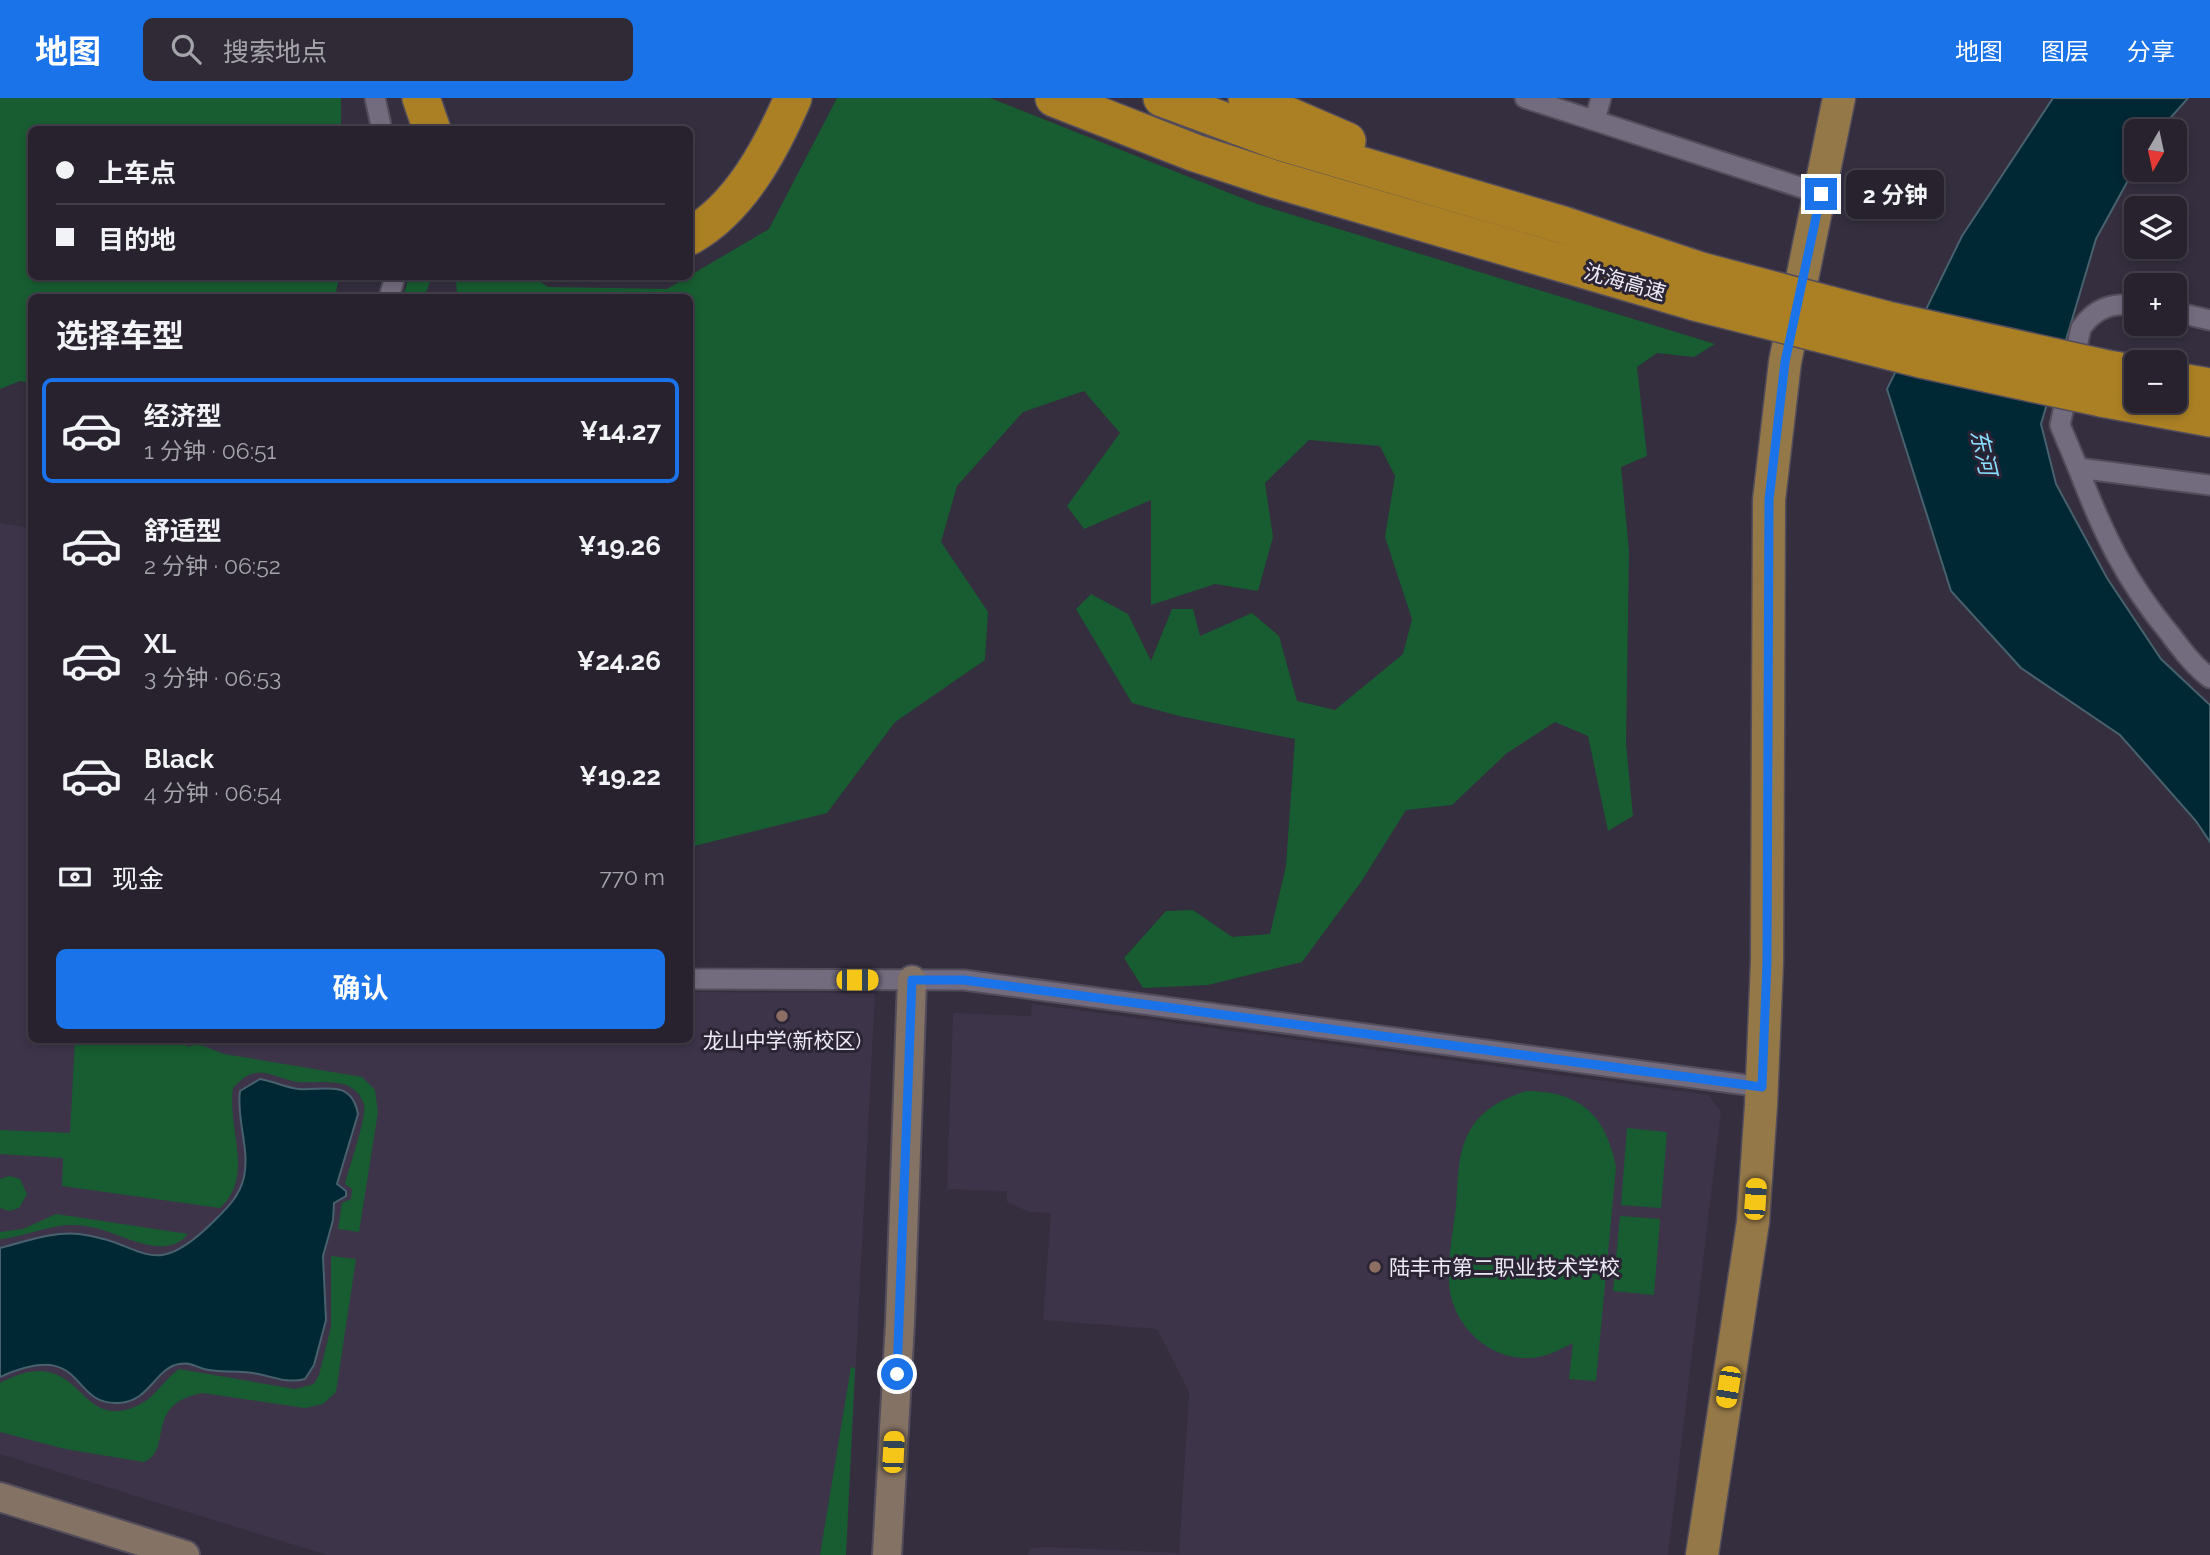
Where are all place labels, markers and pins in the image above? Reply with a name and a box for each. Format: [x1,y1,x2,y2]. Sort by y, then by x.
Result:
marker: 龙山中学(新校区) [774,1008,790,1024]
place label: 龙山中学(新校区) [703,1028,861,1053]
place label: 陆丰市第二职业技术学校 [1389,1255,1620,1280]
marker: 陆丰市第二职业技术学校 [1367,1259,1383,1275]

